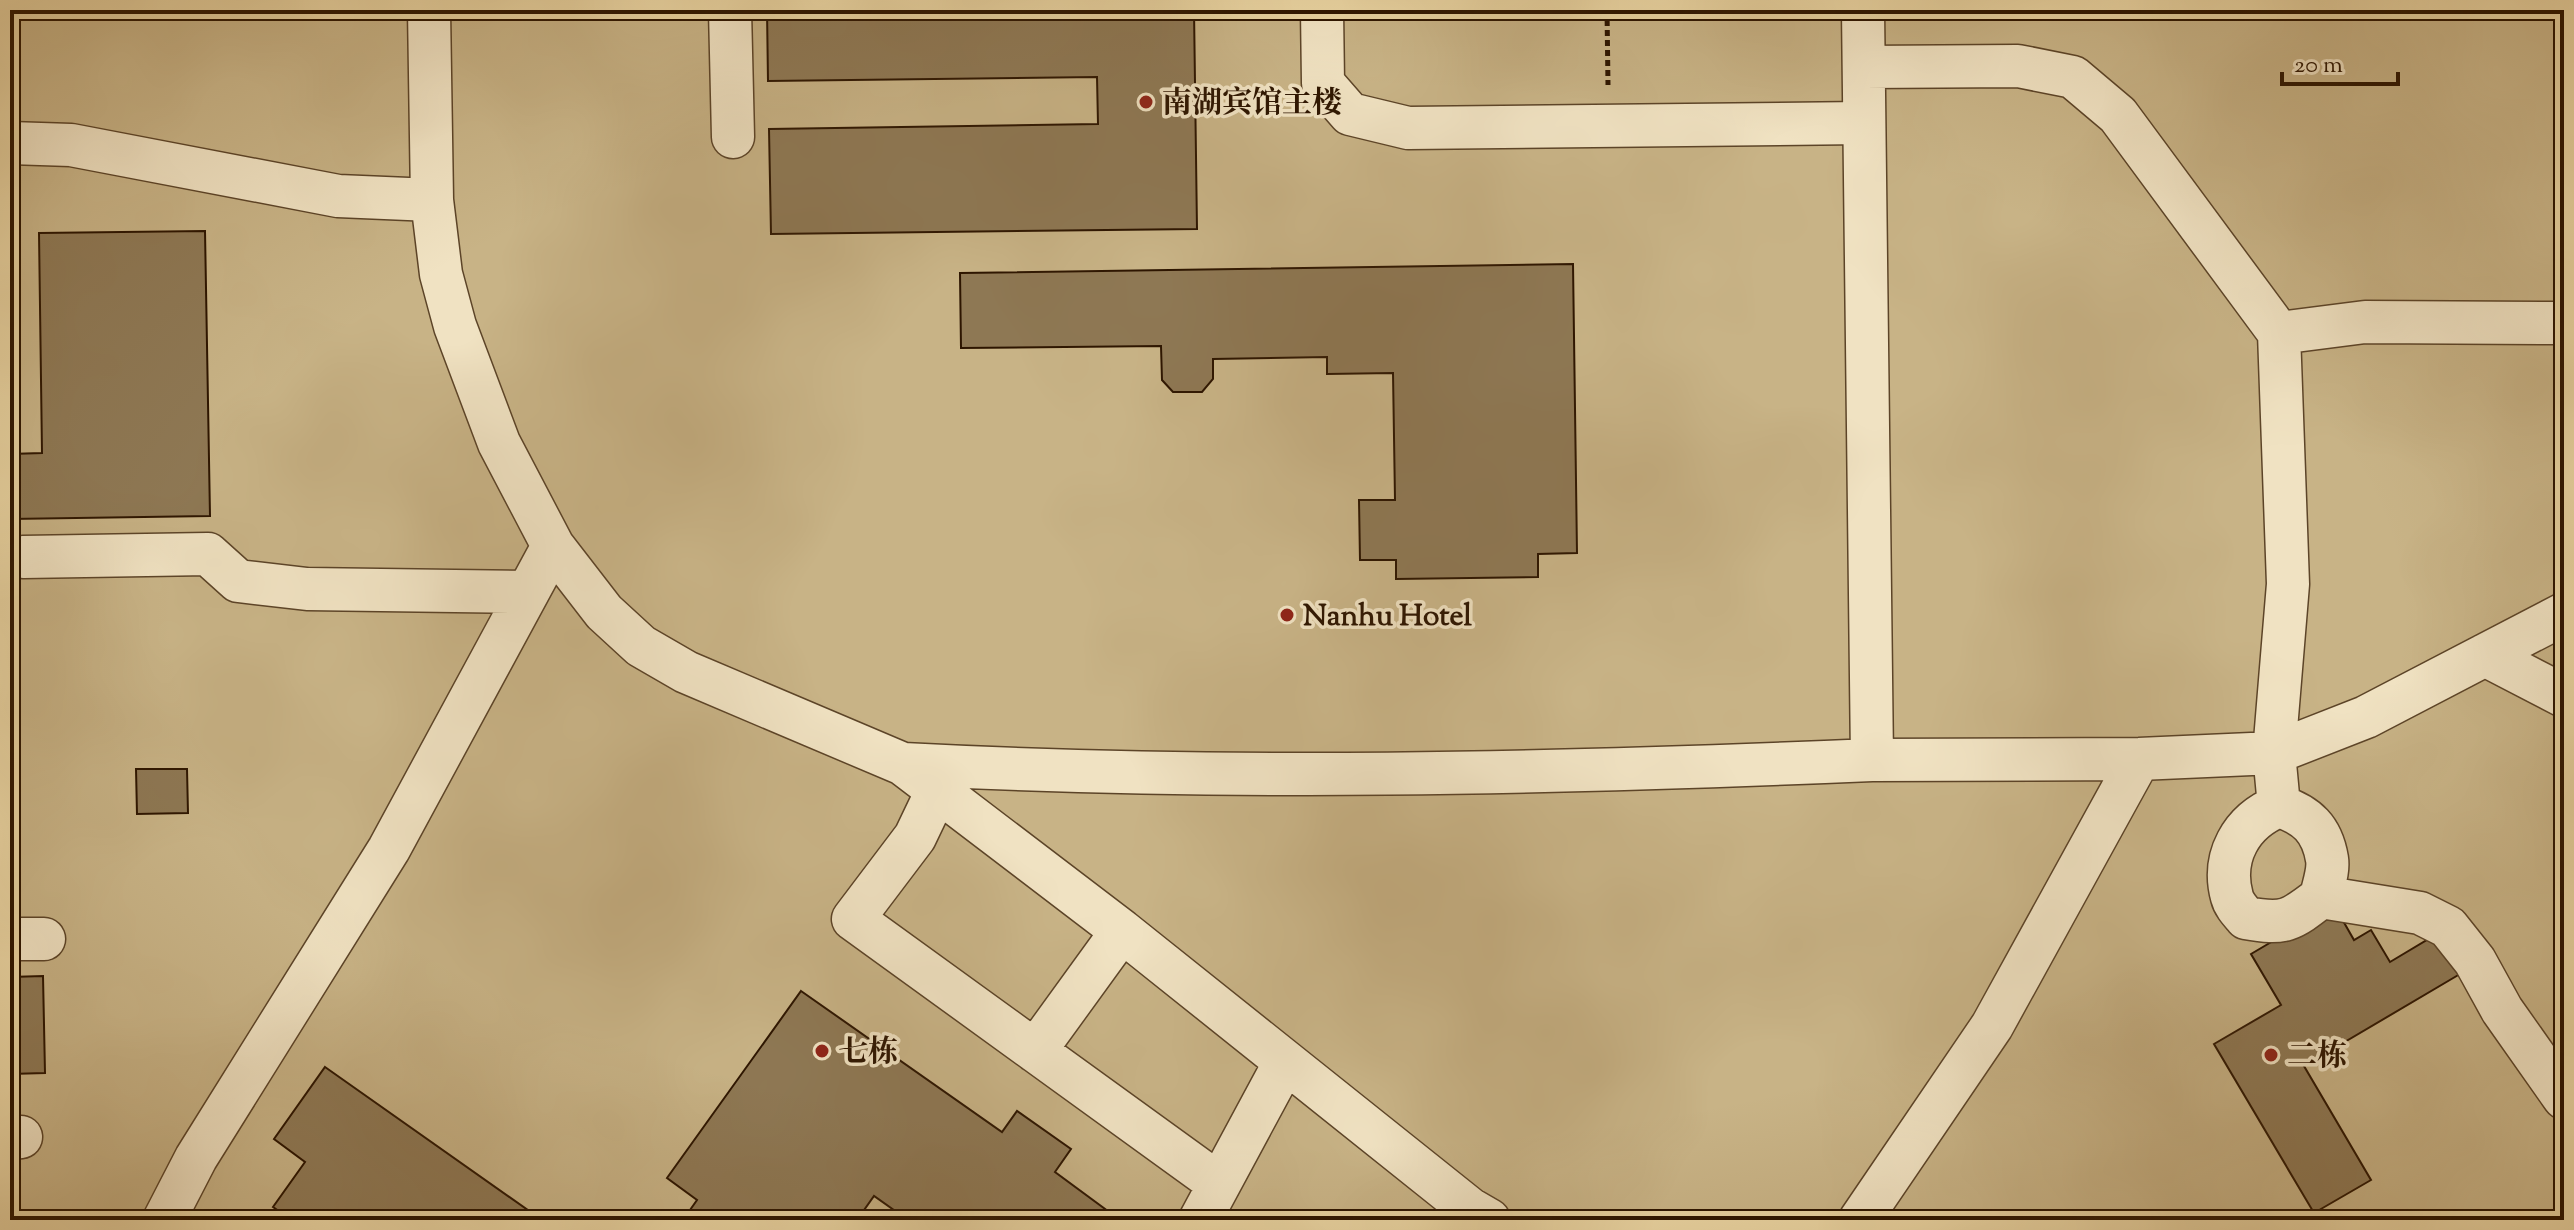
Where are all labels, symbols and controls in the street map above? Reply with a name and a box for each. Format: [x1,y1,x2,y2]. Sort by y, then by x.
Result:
scale bar [2282,36,2398,86]
text: 20 m [2294,49,2343,83]
place label: 南湖宾馆主楼 [1162,83,1342,126]
marker: 南湖宾馆主楼 [1137,93,1155,111]
place label: Nanhu Hotel [1303,596,1472,639]
marker: Nanhu Hotel [1278,606,1296,624]
place label: 七栋 [838,1032,898,1075]
place label: 二栋 [2287,1036,2347,1079]
marker: 七栋 [813,1042,831,1060]
marker: 二栋 [2262,1046,2280,1064]

